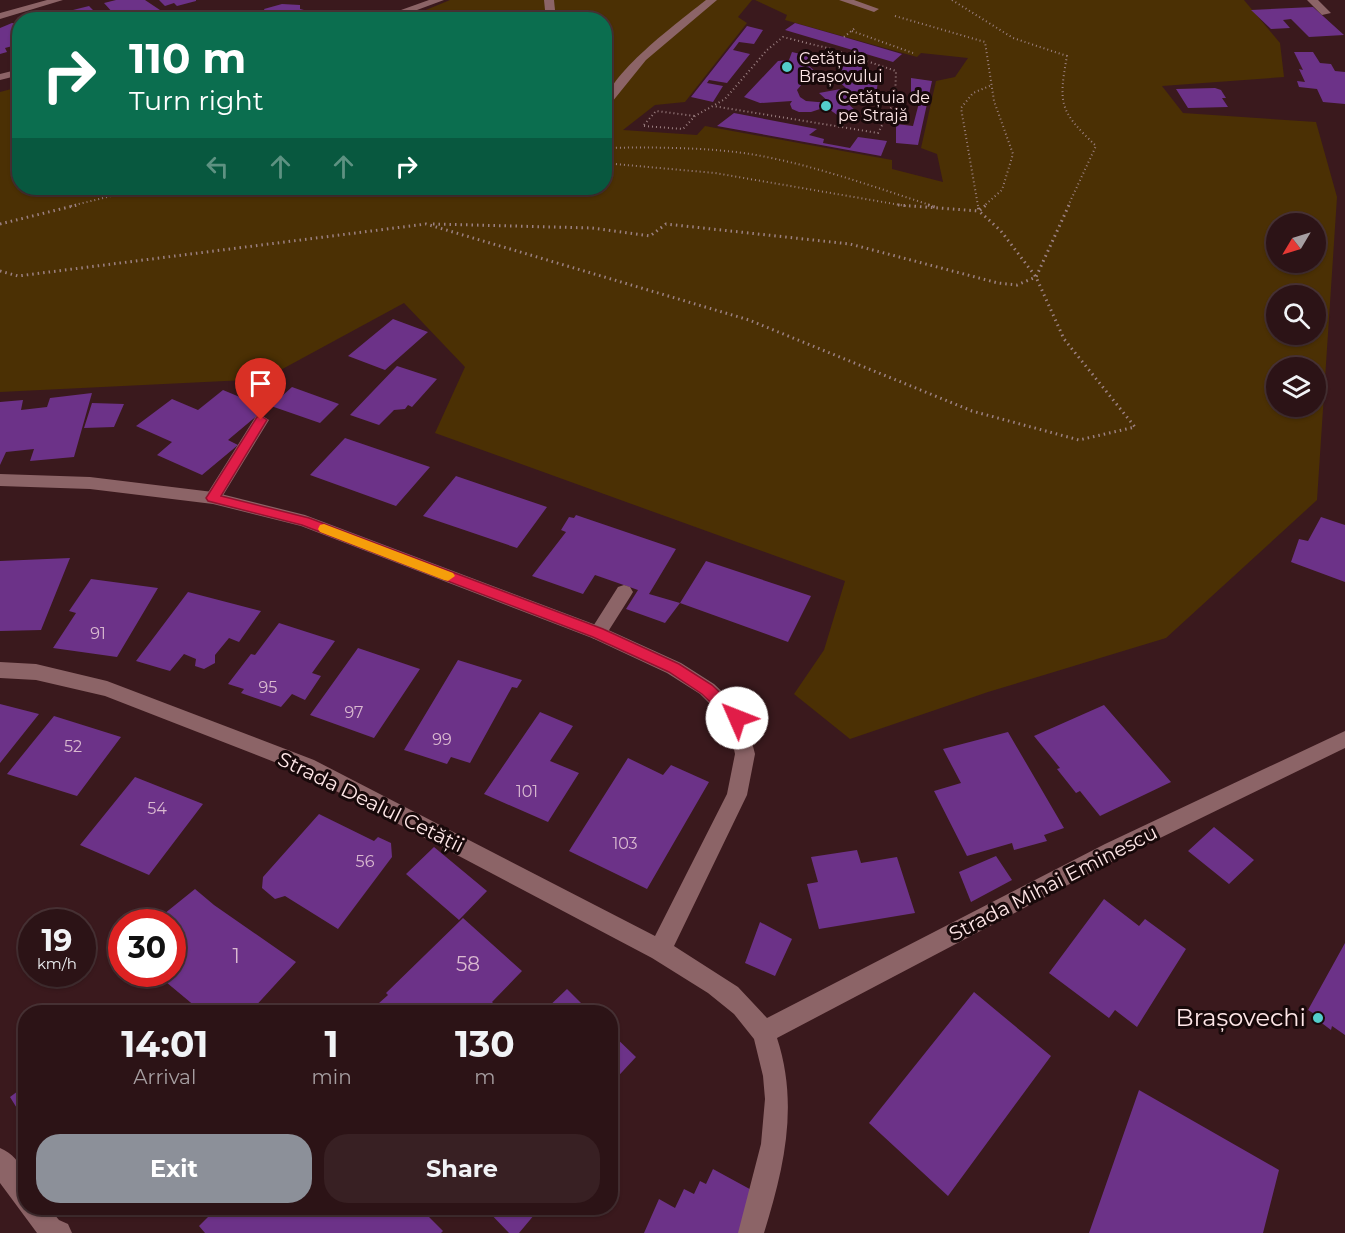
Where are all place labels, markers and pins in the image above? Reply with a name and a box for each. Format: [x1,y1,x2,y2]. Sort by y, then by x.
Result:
place label: Cetățuia Brașovului [799,49,883,87]
marker: Cetățuia Brașovului [780,60,794,74]
place label: Cetățuia de pe Strajă [838,88,930,125]
marker: Cetățuia de pe Strajă [819,99,833,113]
pin [235,358,286,420]
place label: Brașovechi [1176,1003,1306,1032]
marker: Brașovechi [1311,1011,1325,1025]

